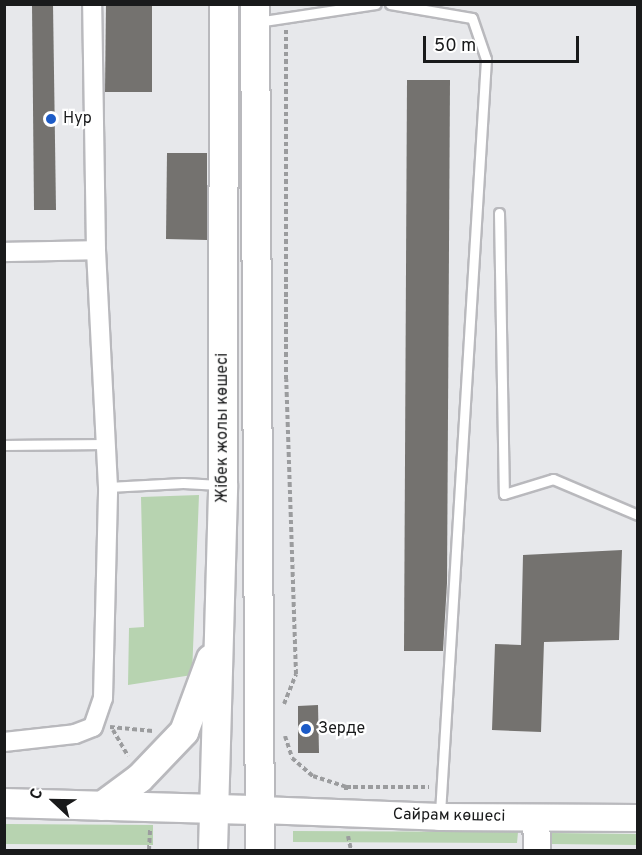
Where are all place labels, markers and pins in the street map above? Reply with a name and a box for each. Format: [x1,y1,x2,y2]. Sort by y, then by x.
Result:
place label: Нур [63,109,92,129]
marker: Нур [44,112,58,126]
place label: Зерде [318,719,365,739]
marker: Зерде [299,722,313,736]

